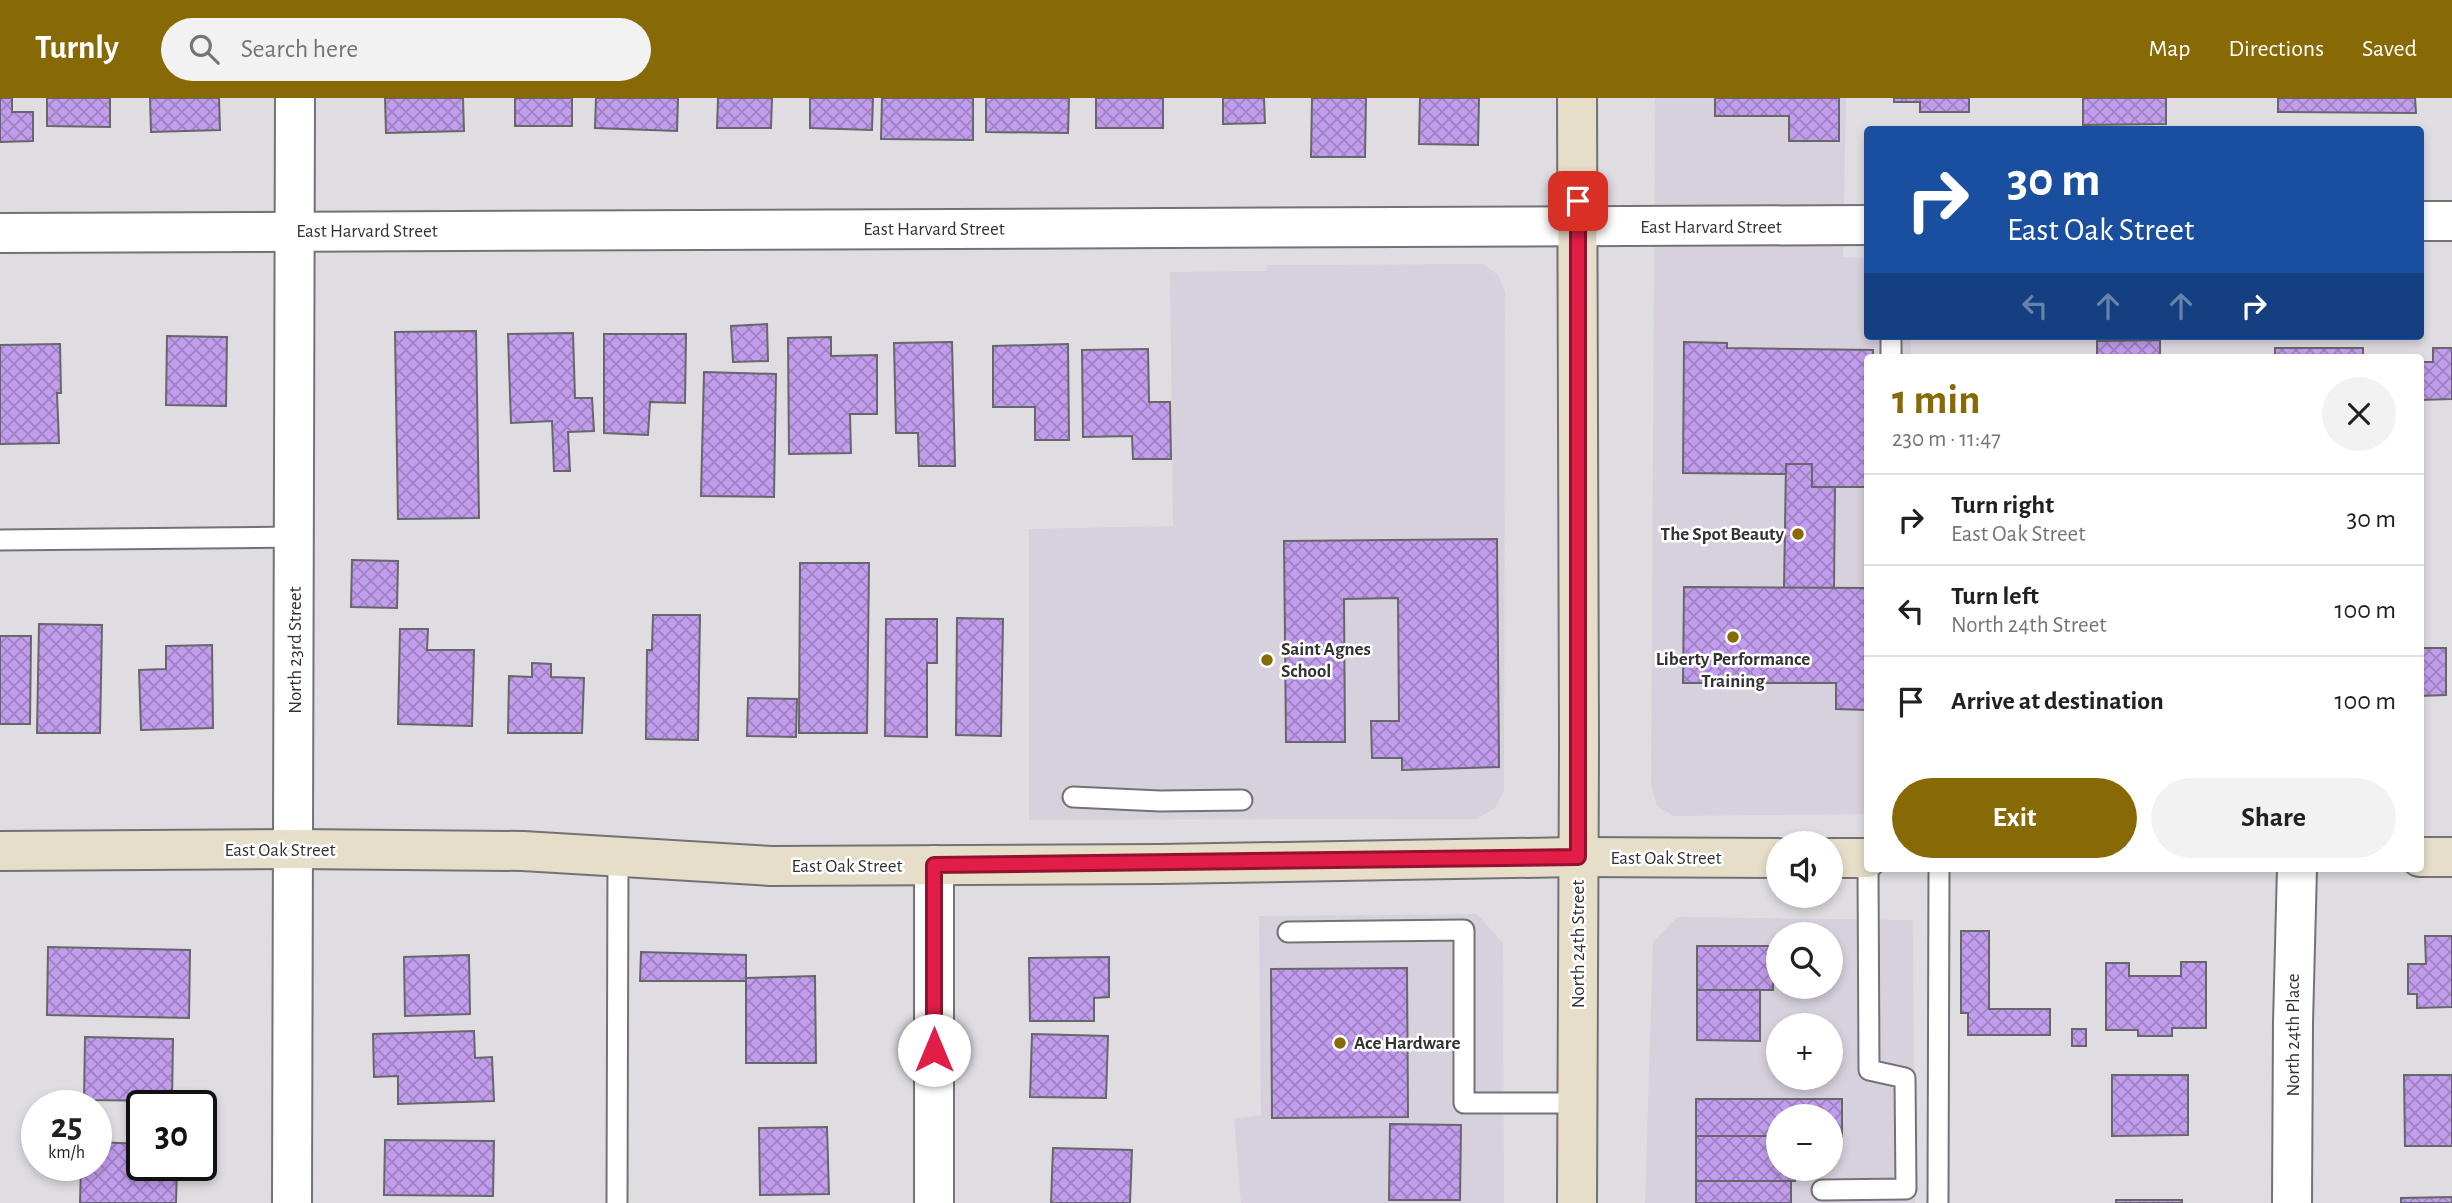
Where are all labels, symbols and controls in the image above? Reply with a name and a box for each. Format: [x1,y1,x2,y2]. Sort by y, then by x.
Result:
search box [161,18,651,81]
icon: search [185,30,223,68]
text: Turnly [35,32,119,65]
text: Search here [241,36,358,62]
text: Map [2148,37,2190,61]
text: Directions [2228,37,2324,61]
text: Saved [2362,37,2417,61]
icon: right [1892,154,1983,245]
text: 30 m [2007,156,2101,205]
pin [1548,171,1608,231]
icon: arrive [1559,182,1597,220]
text: East Oak Street [2007,214,2194,246]
street label: East Harvard Street [1640,218,1782,237]
street label: East Harvard Street [863,220,1005,239]
street label: East Harvard Street [296,222,438,241]
icon: left [2016,287,2054,325]
icon: ahead [2089,287,2127,325]
icon: ahead [2162,287,2200,325]
icon: right [2235,287,2273,325]
button: close [2322,377,2396,451]
text: 1 min [1892,379,1981,421]
text: 230 m · 11:47 [1892,428,2001,451]
text: Turn right [1951,492,2054,518]
icon: right [1892,501,1930,539]
text: 30 m [2346,506,2396,532]
text: East Oak Street [1951,523,2086,546]
place label: The Spot Beauty [1661,525,1785,544]
marker: The Spot Beauty [1790,526,1806,542]
text: Turn left [1951,583,2039,609]
street label: North 23rd Street [286,586,305,714]
icon: left [1892,592,1930,630]
text: 100 m [2335,597,2396,623]
text: North 24th Street [1951,614,2107,637]
marker: Liberty Performance Training [1725,629,1741,645]
place label: Saint Agnes School [1281,640,1371,681]
place label: Liberty Performance Training [1656,650,1810,691]
marker: Saint Agnes School [1259,652,1275,668]
icon: arrive [1892,683,1930,721]
text: Arrive at destination [1951,688,2164,714]
text: 100 m [2335,688,2396,714]
button: Exit [1892,778,2137,858]
button: Share [2151,778,2396,858]
map controls [1766,831,1843,1181]
button: sound [1766,831,1843,908]
street label: East Oak Street [224,841,336,860]
street label: East Oak Street [1610,849,1722,868]
street label: East Oak Street [791,857,903,876]
street label: North 24th Street [1569,880,1588,1008]
button: search [1766,922,1843,999]
street label: North 24th Place [2284,973,2303,1097]
position arrow [897,1013,971,1087]
button: + [1766,1013,1843,1090]
place label: Ace Hardware [1354,1034,1460,1053]
marker: Ace Hardware [1332,1035,1348,1051]
speed limit sign: 30 [126,1090,217,1181]
button: − [1766,1104,1843,1181]
text: 25 [51,1109,82,1144]
text: km/h [48,1144,85,1162]

